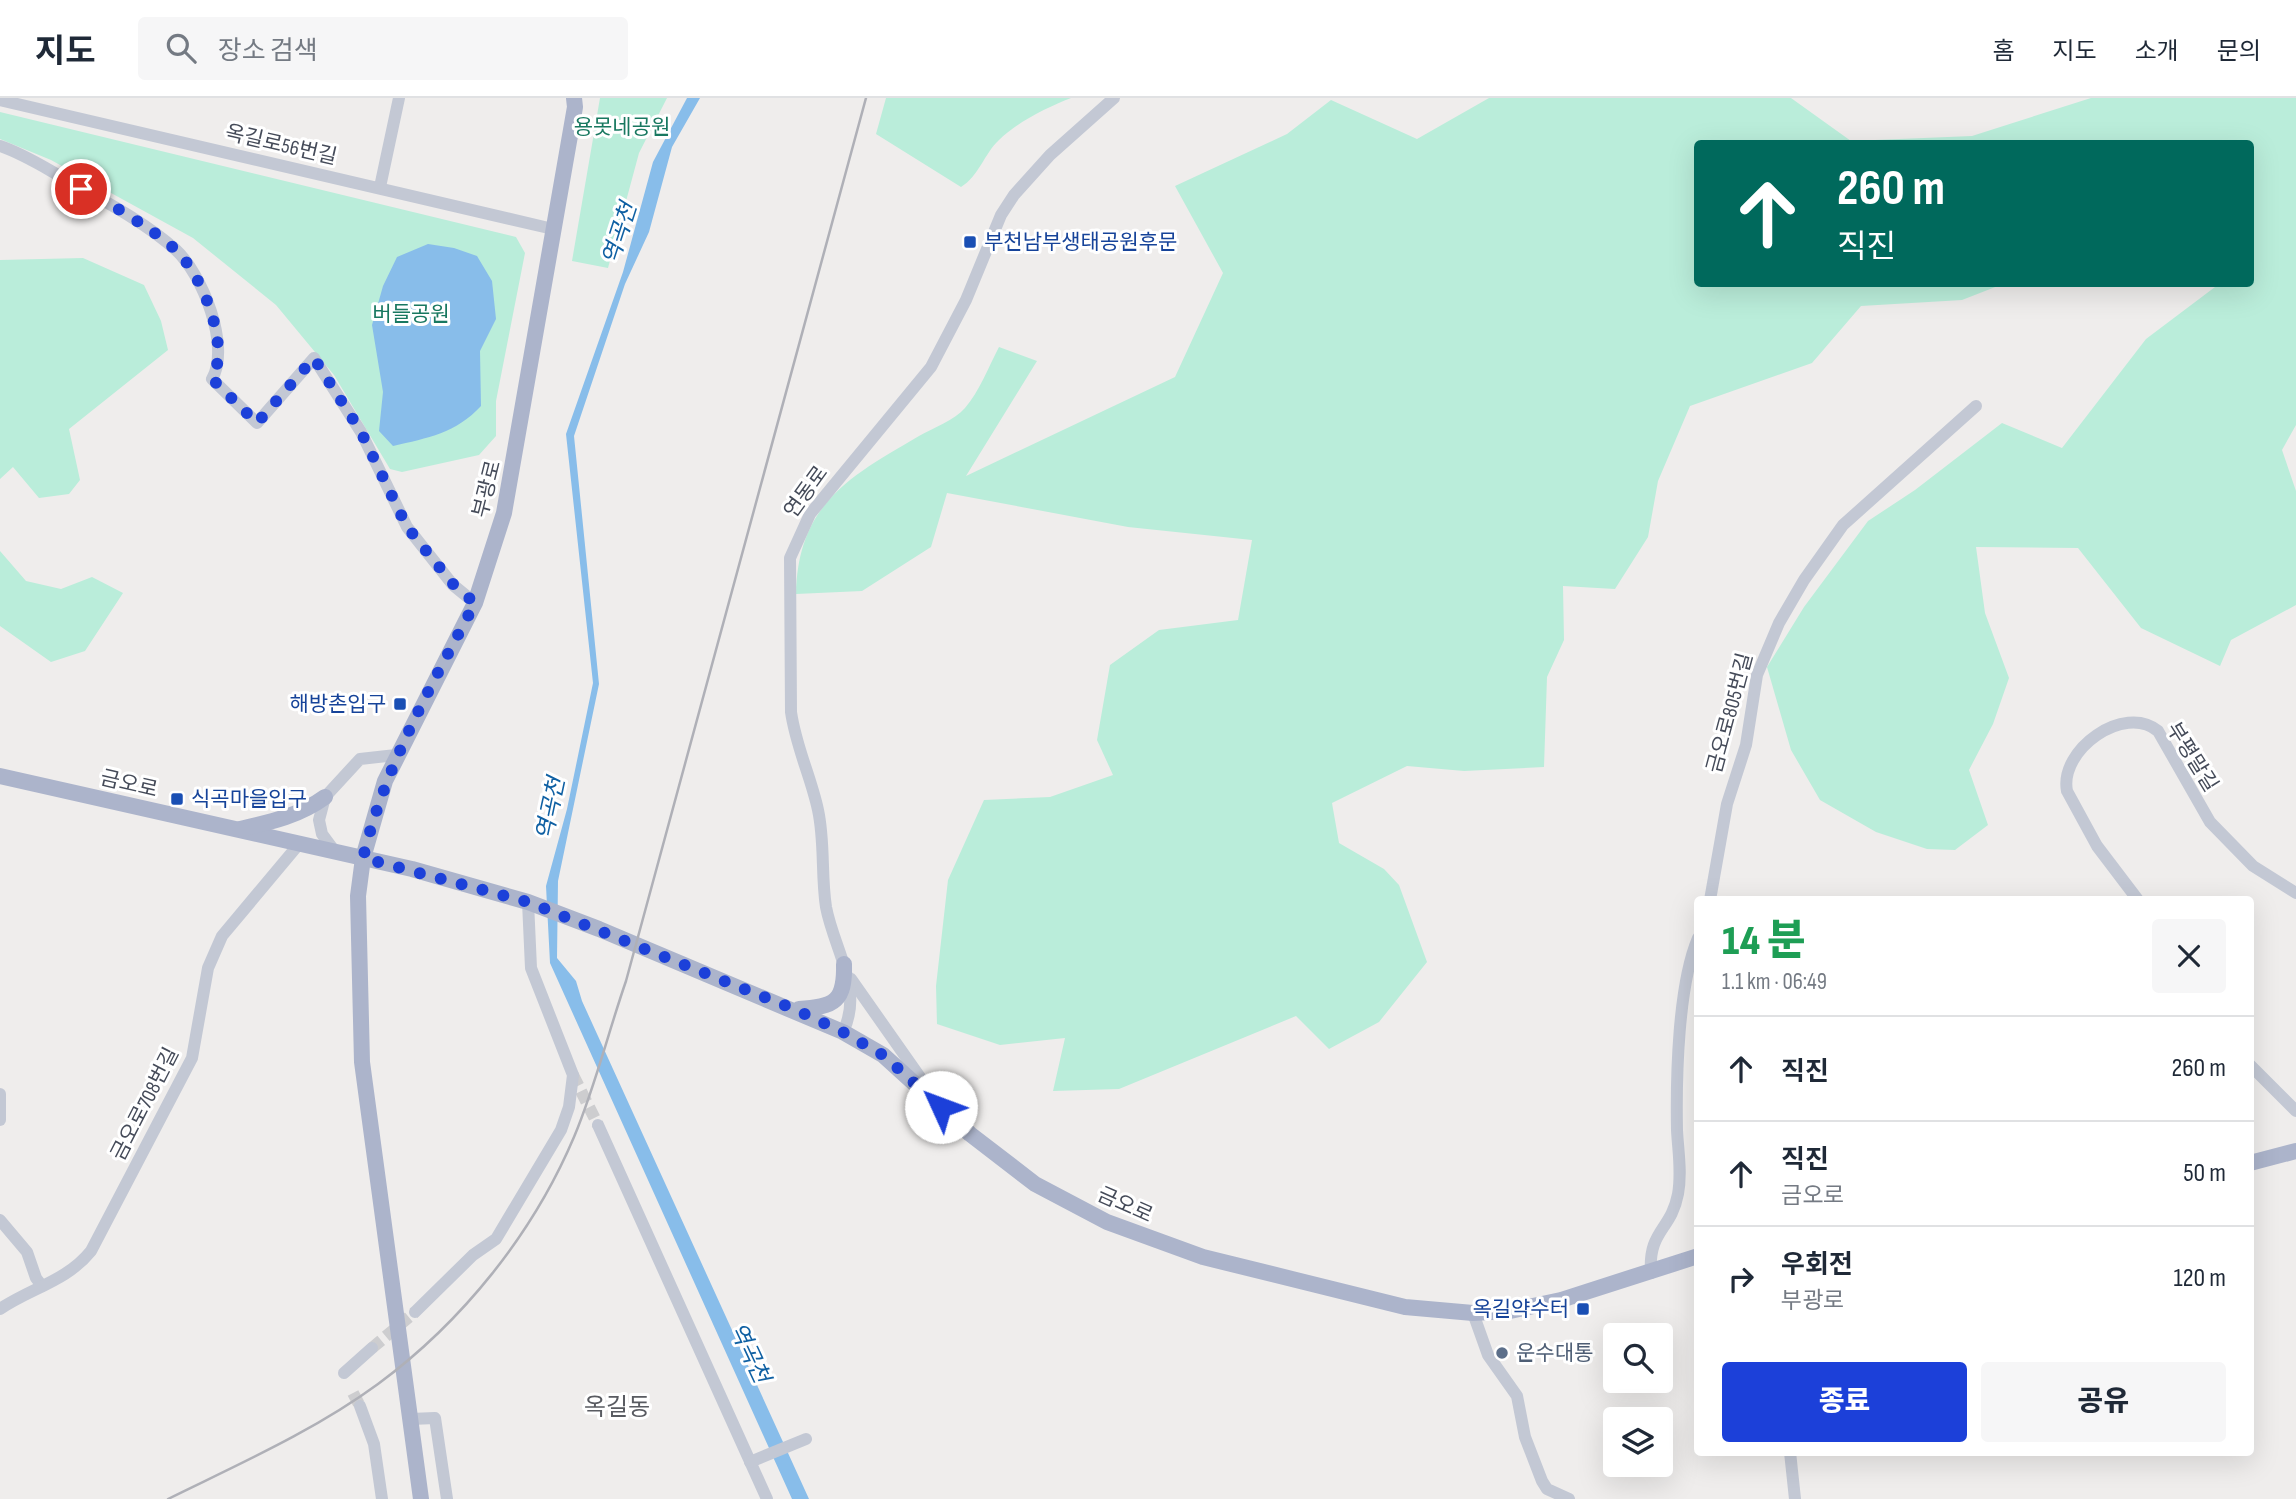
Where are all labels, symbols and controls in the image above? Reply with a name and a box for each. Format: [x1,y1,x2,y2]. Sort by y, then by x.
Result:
search box [138,17,628,80]
icon: search [162,29,200,67]
text: 지도 [35,32,96,72]
text: 장소 검색 [218,36,318,67]
text: 홈 [1992,37,2014,66]
text: 지도 [2052,37,2097,66]
text: 소개 [2135,37,2179,66]
text: 문의 [2217,37,2261,66]
park label: 용못네공원 [574,115,670,140]
street label: 옥길로56번길 [223,120,339,170]
pin [51,159,111,219]
text: 260 m [1837,160,1945,219]
icon: ahead [1722,168,1813,259]
icon: arrive [62,170,100,208]
water label: 역곡천 [597,197,644,269]
text: 직진 [1837,228,1896,267]
place label: 부천남부생태공원후문 [984,230,1177,255]
marker: 부천남부생태공원후문 [962,234,978,250]
park label: 버들공원 [372,302,450,327]
street label: 부광로 [468,458,506,520]
street label: 연동로 [779,461,833,523]
street label: 금오로805번길 [1702,650,1758,776]
place label: 해방촌입구 [289,692,386,717]
marker: 해방촌입구 [392,696,408,712]
street label: 부평말길 [2161,718,2223,796]
street label: 금오로 [98,765,160,803]
water label: 역곡천 [531,772,572,843]
place label: 식곡마을입구 [191,787,307,812]
marker: 식곡마을입구 [169,791,185,807]
text: 14 분 [1722,916,1805,967]
button: close [2152,919,2226,993]
text: 1.1 km · 06:49 [1722,968,1827,996]
street label: 금오로708번길 [106,1043,184,1165]
icon: ahead [1722,1050,1760,1088]
text: 260 m [2171,1053,2226,1084]
text: 직진 [1781,1057,1829,1088]
position arrow [904,1070,978,1144]
text: 직진 [1781,1145,1829,1176]
icon: ahead [1722,1155,1760,1193]
text: 50 m [2183,1158,2226,1189]
street label: 금오로 [1093,1182,1157,1228]
text: 금오로 [1781,1182,1844,1210]
text: 우회전 [1781,1250,1853,1281]
icon: right [1722,1260,1760,1298]
text: 120 m [2173,1263,2226,1294]
text: 부광로 [1781,1287,1844,1315]
place label: 옥길약수터 [1472,1297,1569,1322]
marker: 옥길약수터 [1575,1301,1591,1317]
water label: 역곡천 [723,1318,776,1390]
map controls [1603,1323,1673,1477]
button: search [1603,1323,1673,1393]
place label: 운수대통 [1516,1341,1593,1366]
marker: 운수대통 [1494,1345,1510,1361]
button: 종료 [1722,1362,1967,1442]
button: 공유 [1981,1362,2226,1442]
district label: 옥길동 [584,1393,650,1422]
button: layers [1603,1407,1673,1477]

